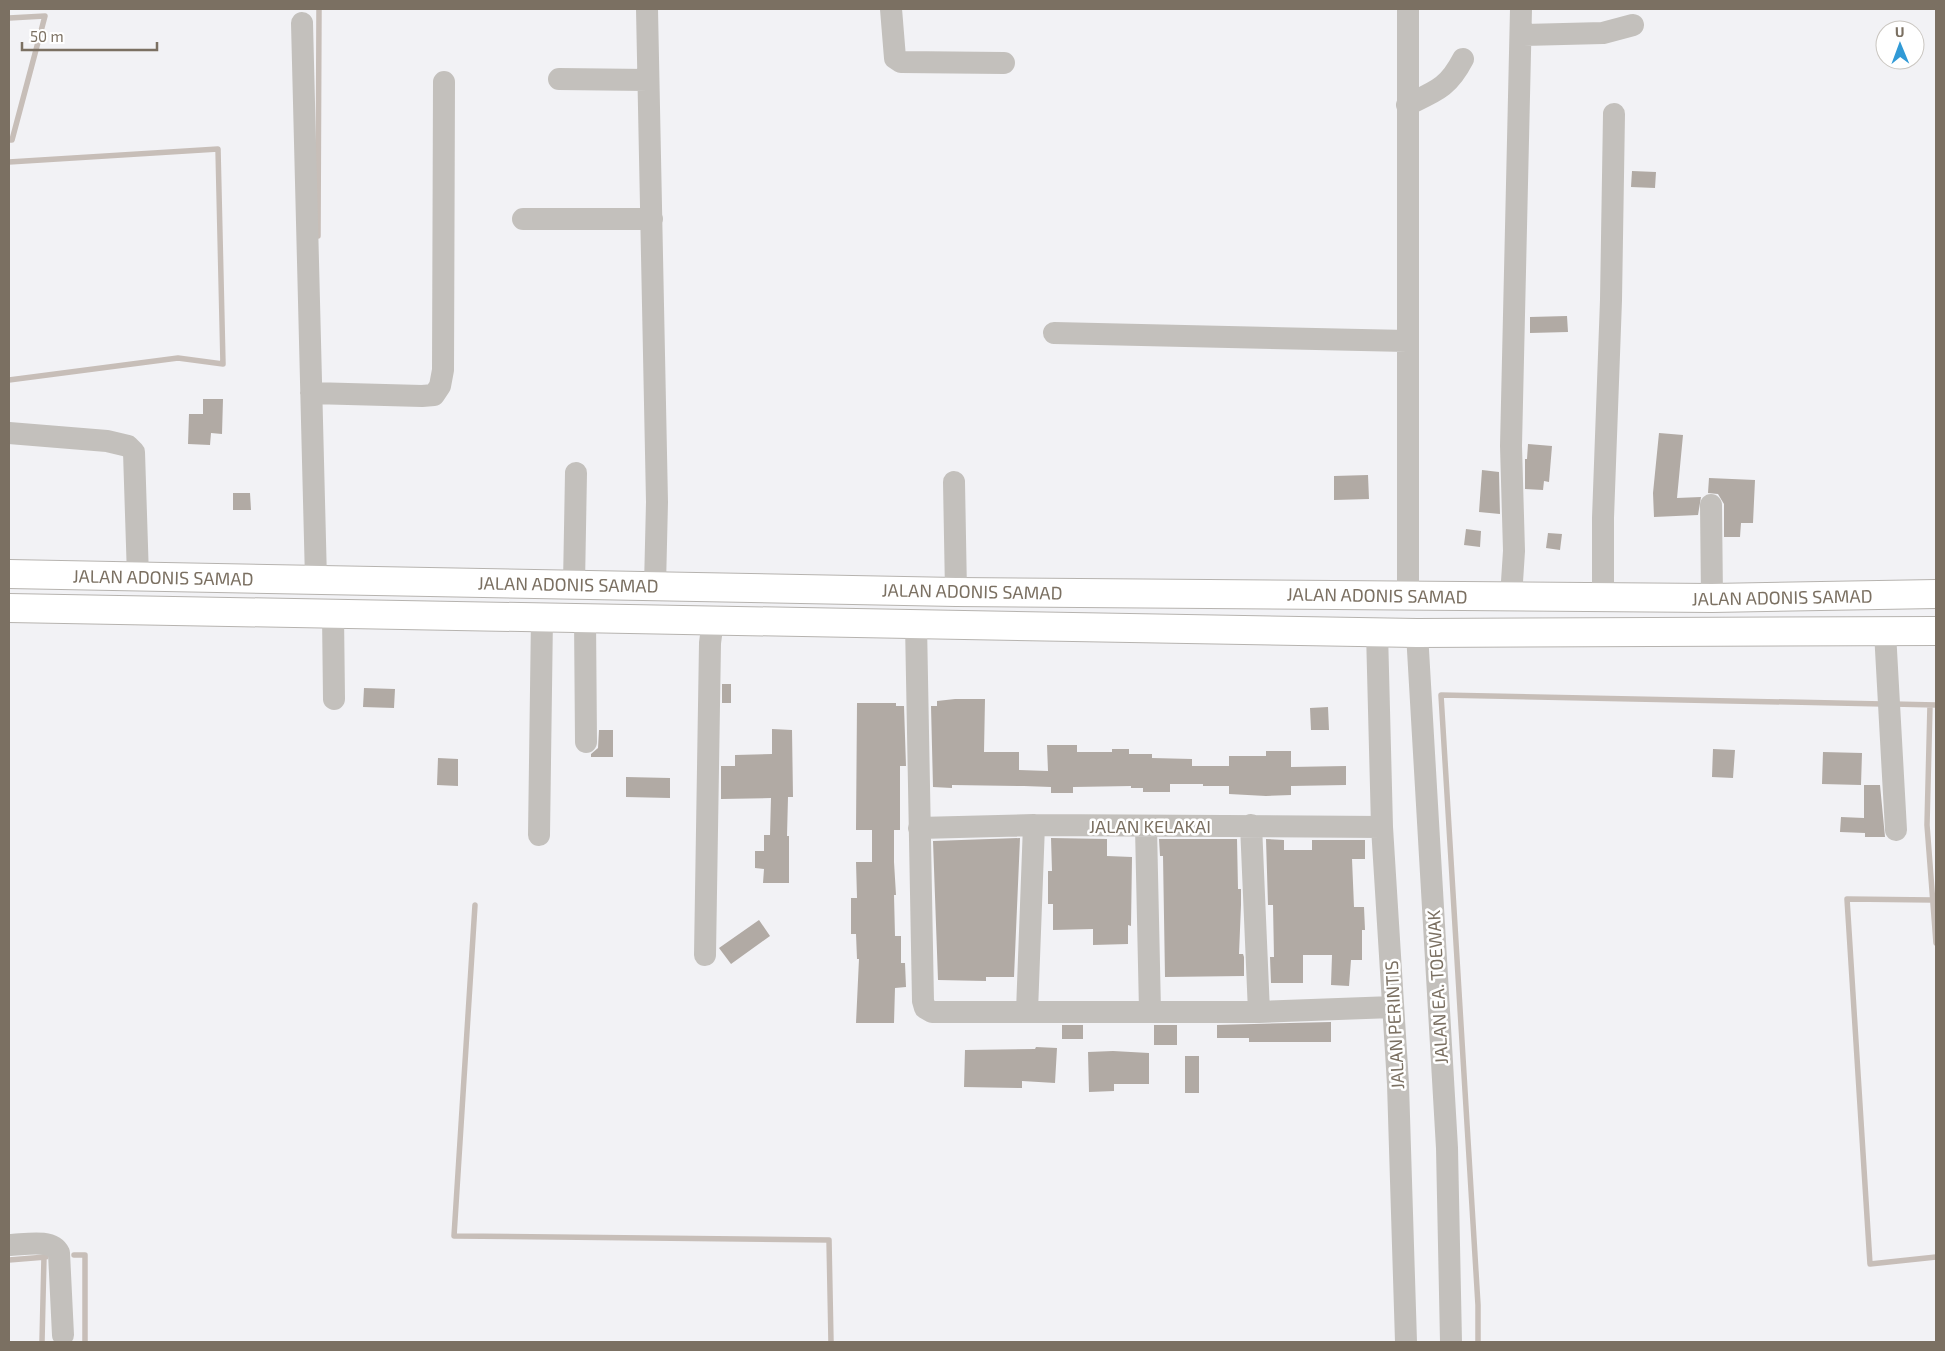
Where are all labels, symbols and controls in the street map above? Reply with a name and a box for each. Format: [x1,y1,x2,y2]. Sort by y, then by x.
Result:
scale bar [22,20,158,52]
north arrow [1875,20,1925,70]
text: U [1895,23,1905,40]
text: 50 m [30,27,64,45]
street label: JALAN ADONIS SAMAD [72,564,254,590]
street label: JALAN ADONIS SAMAD [477,571,659,597]
street label: JALAN ADONIS SAMAD [881,578,1063,604]
street label: JALAN ADONIS SAMAD [1286,582,1468,608]
street label: JALAN ADONIS SAMAD [1691,584,1873,610]
street label: JALAN KELAKAI [1089,815,1211,837]
street label: JALAN EA. TOEWAK [1422,909,1452,1065]
street label: JALAN PERINTIS [1380,960,1408,1090]

